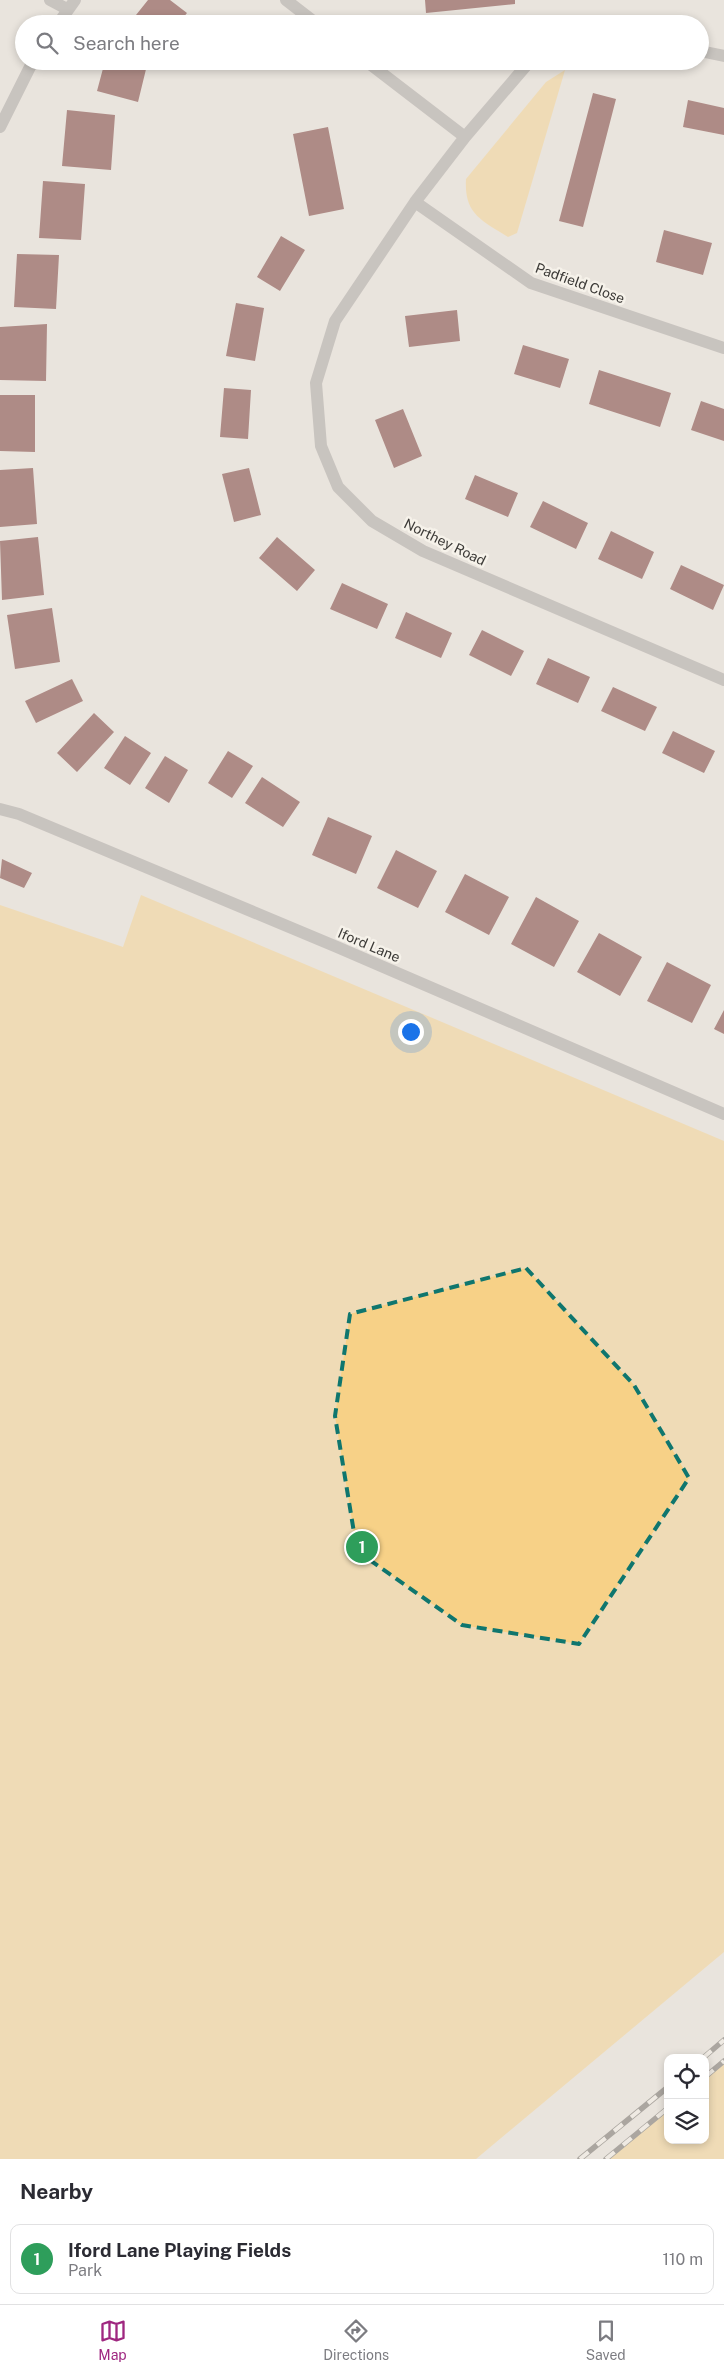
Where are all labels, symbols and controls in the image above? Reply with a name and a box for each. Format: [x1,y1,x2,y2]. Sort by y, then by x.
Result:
search box [15,15,709,70]
icon: search [33,29,61,57]
text: Search here [73,32,180,54]
street label: Padfield Close [533,259,627,307]
street label: Northey Road [401,515,489,569]
street label: Iford Lane [335,925,403,965]
your location [398,1019,424,1045]
pin: 1 [346,1528,378,1566]
map controls [664,2054,709,2144]
button: locate [664,2054,709,2099]
button: layers [664,2099,709,2144]
text: Nearby [20,2179,93,2204]
text: Iford Lane Playing Fields [68,2239,291,2261]
text: 1 [34,2250,40,2269]
text: 110 m [662,2250,703,2269]
text: Park [68,2261,102,2280]
tab: Map [98,2317,127,2363]
tab: Directions [323,2317,389,2363]
tab: Saved [586,2317,626,2363]

